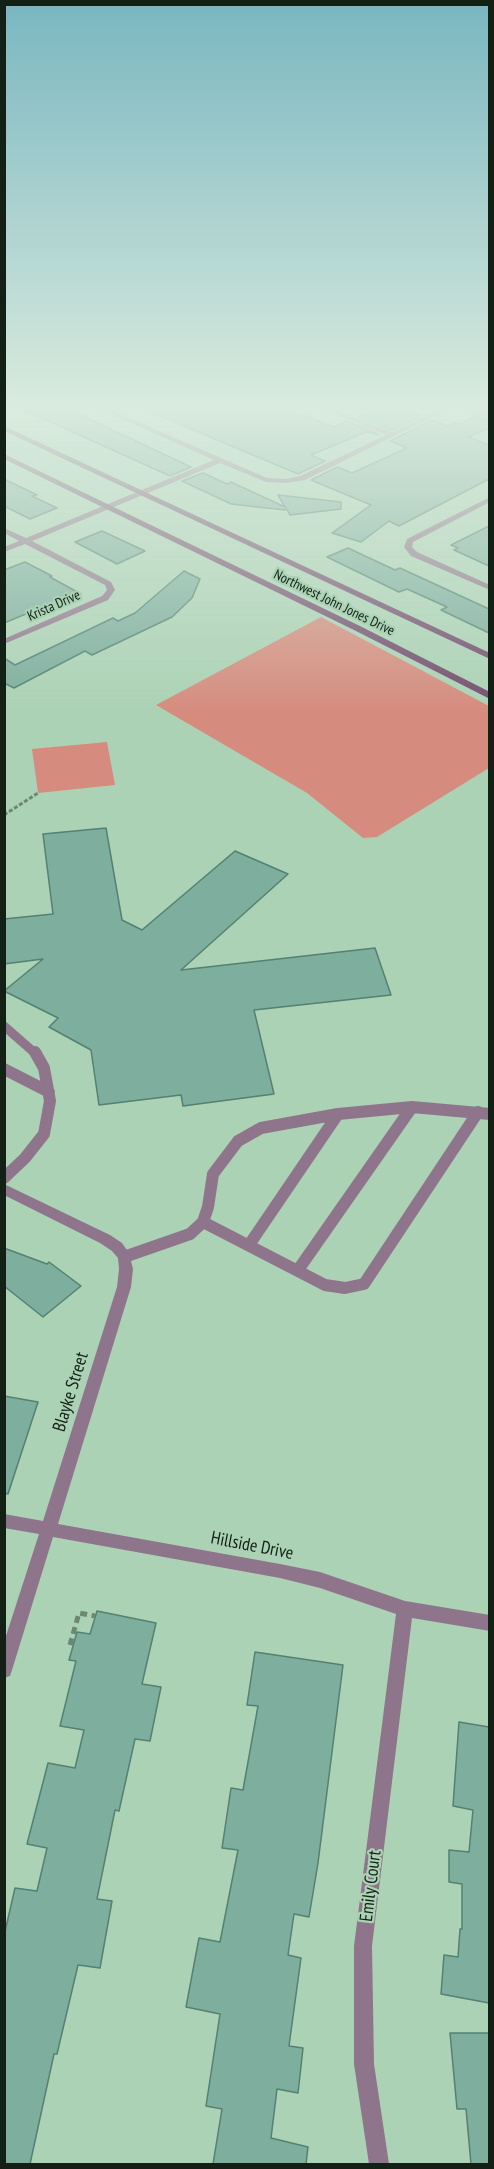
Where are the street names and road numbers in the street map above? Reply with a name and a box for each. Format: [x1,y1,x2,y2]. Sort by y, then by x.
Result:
street label: Northwest John Jones Drive [271,566,397,640]
street label: Krista Drive [25,587,83,625]
street label: Blayke Street [49,1350,93,1434]
street label: Hillside Drive [209,1527,295,1565]
street label: Emily Court [356,1849,386,1923]

